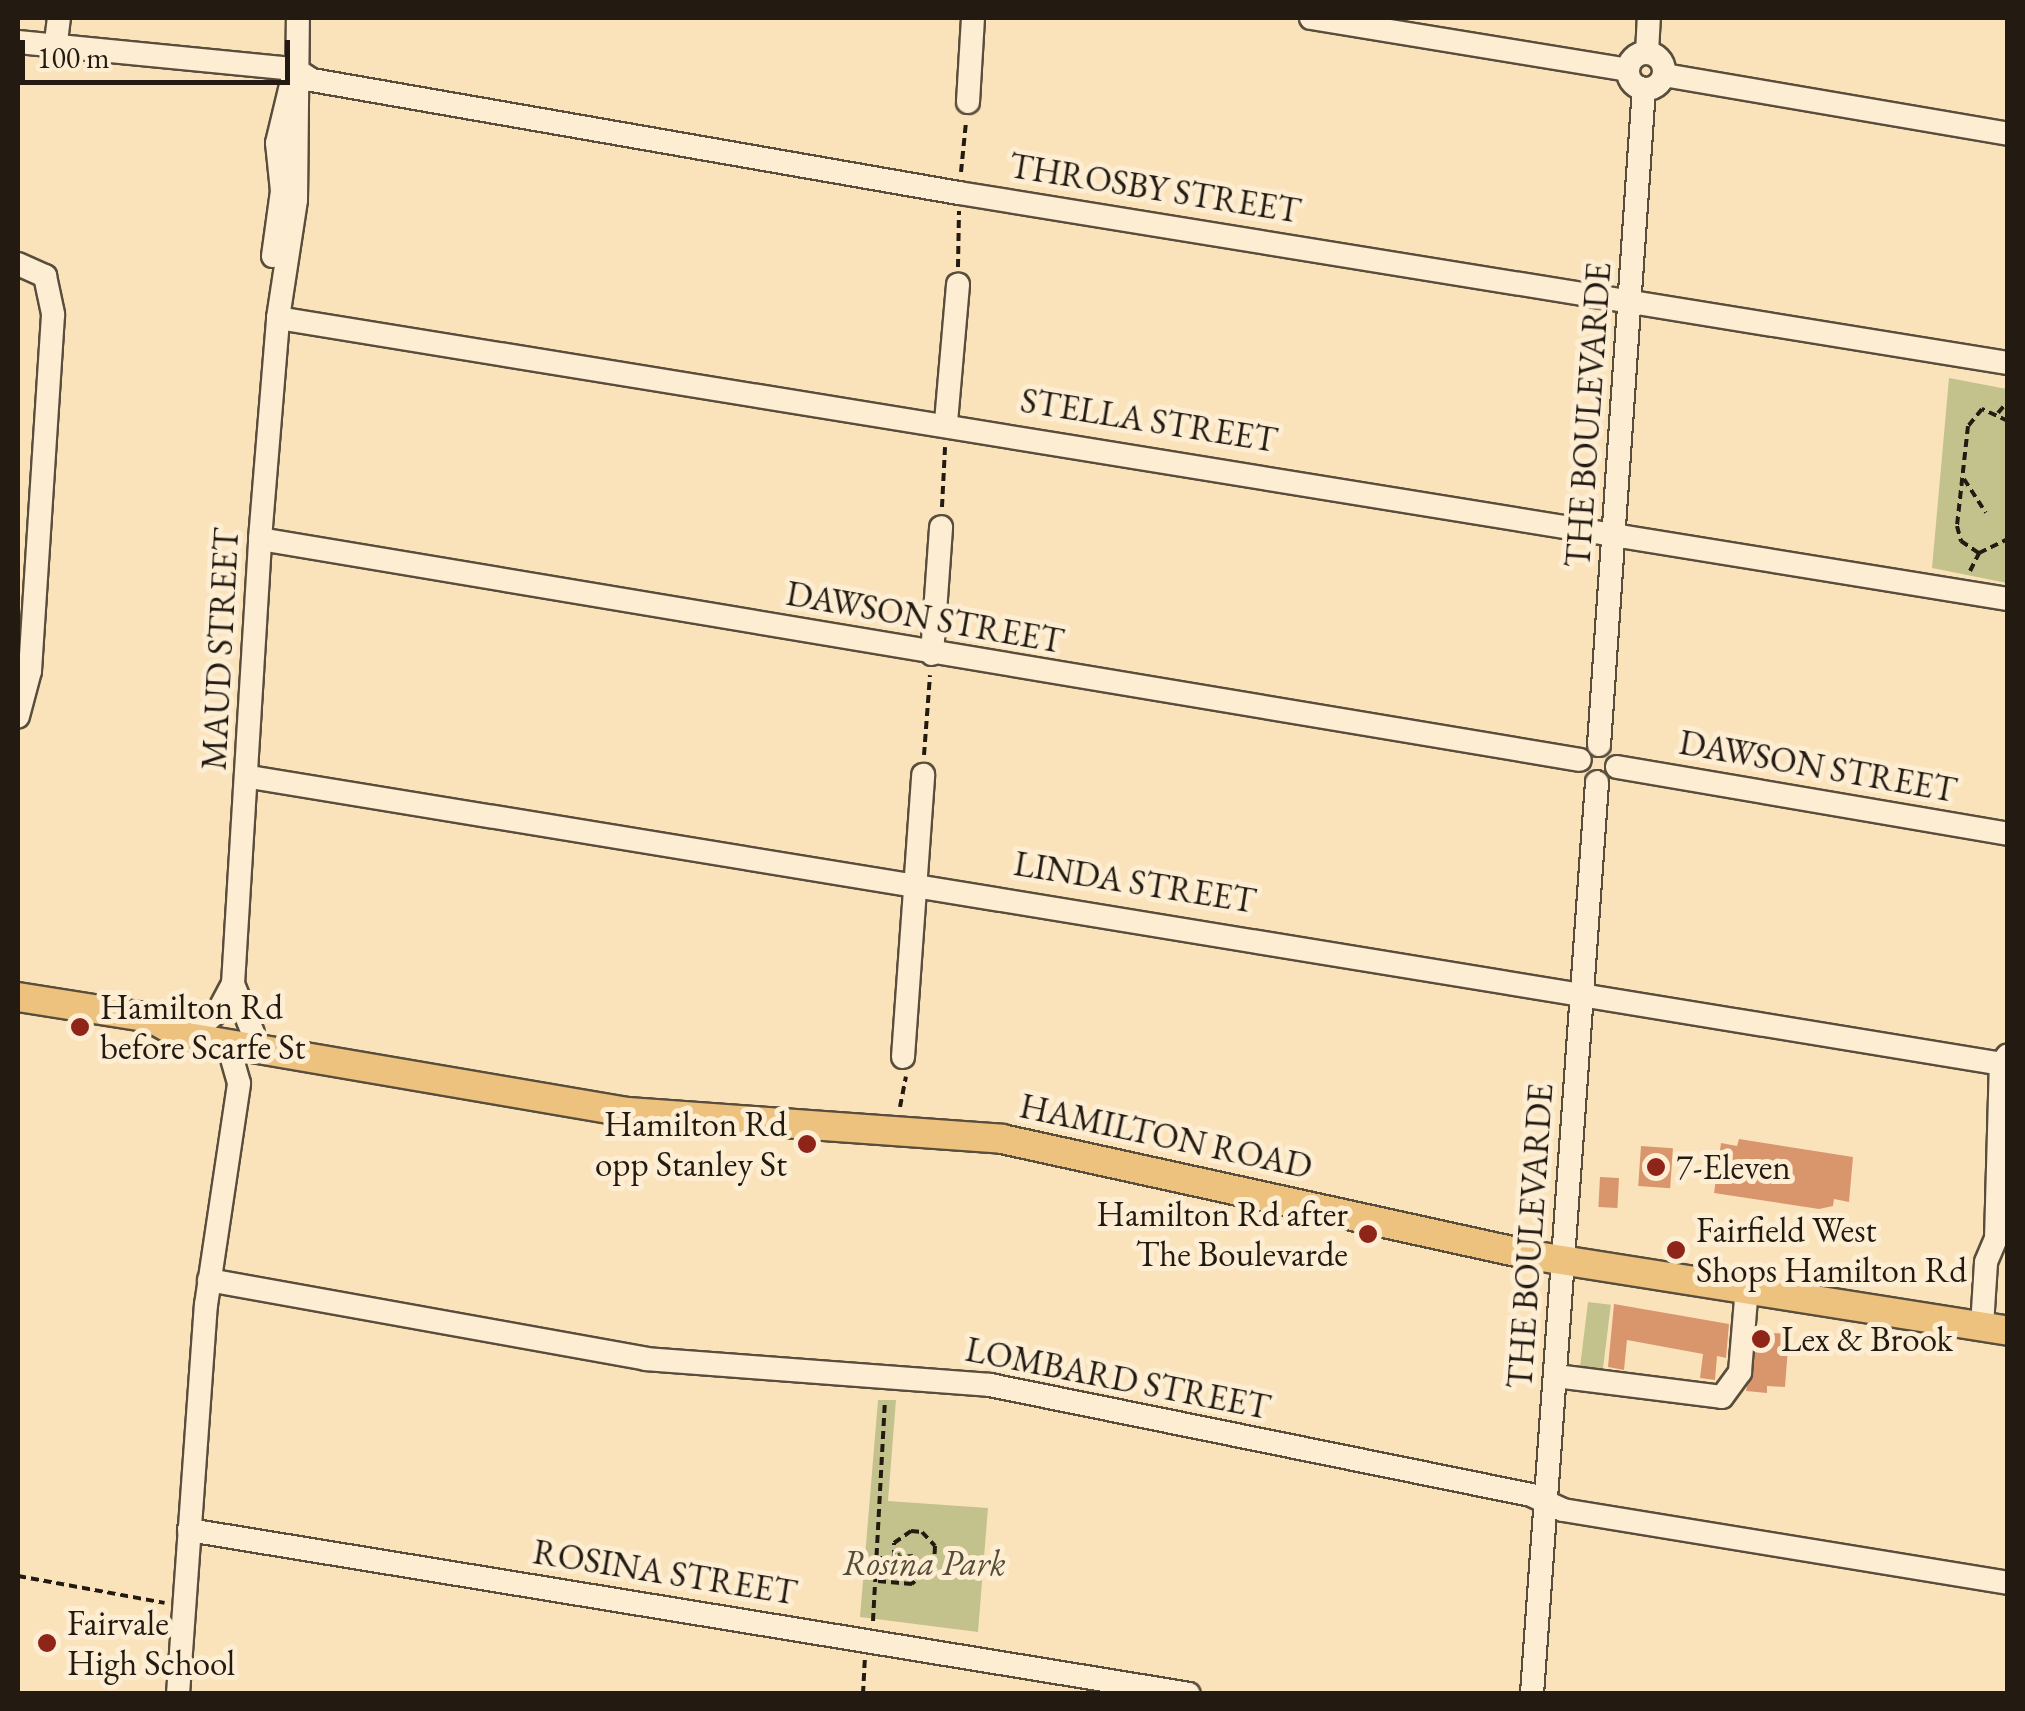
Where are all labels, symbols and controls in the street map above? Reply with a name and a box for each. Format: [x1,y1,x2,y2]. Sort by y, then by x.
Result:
scale bar [25,20,295,82]
text: 100 m [37,38,110,77]
street label: THROSBY STREET [1006,144,1304,232]
street label: THE BOULEVARDE [1556,261,1620,569]
street label: STELLA STREET [1018,379,1280,461]
street label: MAUD STREET [193,527,247,771]
street label: DAWSON STREET [783,572,1067,662]
street label: DAWSON STREET [1676,721,1960,811]
street label: LINDA STREET [1011,842,1259,922]
place label: Hamilton Rd before Scarfe St [100,986,305,1068]
marker: Hamilton Rd before Scarfe St [69,1016,91,1038]
street label: THE BOULEVARDE [1498,1082,1562,1390]
street label: HAMILTON ROAD [1016,1085,1316,1187]
place label: Hamilton Rd opp Stanley St [595,1103,787,1185]
marker: Hamilton Rd opp Stanley St [796,1133,818,1155]
place label: 7-Eleven [1676,1146,1791,1188]
marker: 7-Eleven [1645,1156,1667,1178]
place label: Hamilton Rd after The Boulevarde [1097,1193,1348,1275]
place label: Fairfield West Shops Hamilton Rd [1696,1209,1967,1291]
marker: Hamilton Rd after The Boulevarde [1357,1223,1379,1245]
marker: Fairfield West Shops Hamilton Rd [1665,1239,1687,1261]
place label: Lex & Brook [1781,1318,1953,1360]
street label: LOMBARD STREET [962,1328,1274,1428]
marker: Lex & Brook [1750,1328,1772,1350]
street label: ROSINA STREET [530,1530,800,1614]
park label: Rosina Park [842,1542,1006,1584]
place label: Fairvale High School [67,1602,235,1684]
marker: Fairvale High School [36,1632,58,1654]

